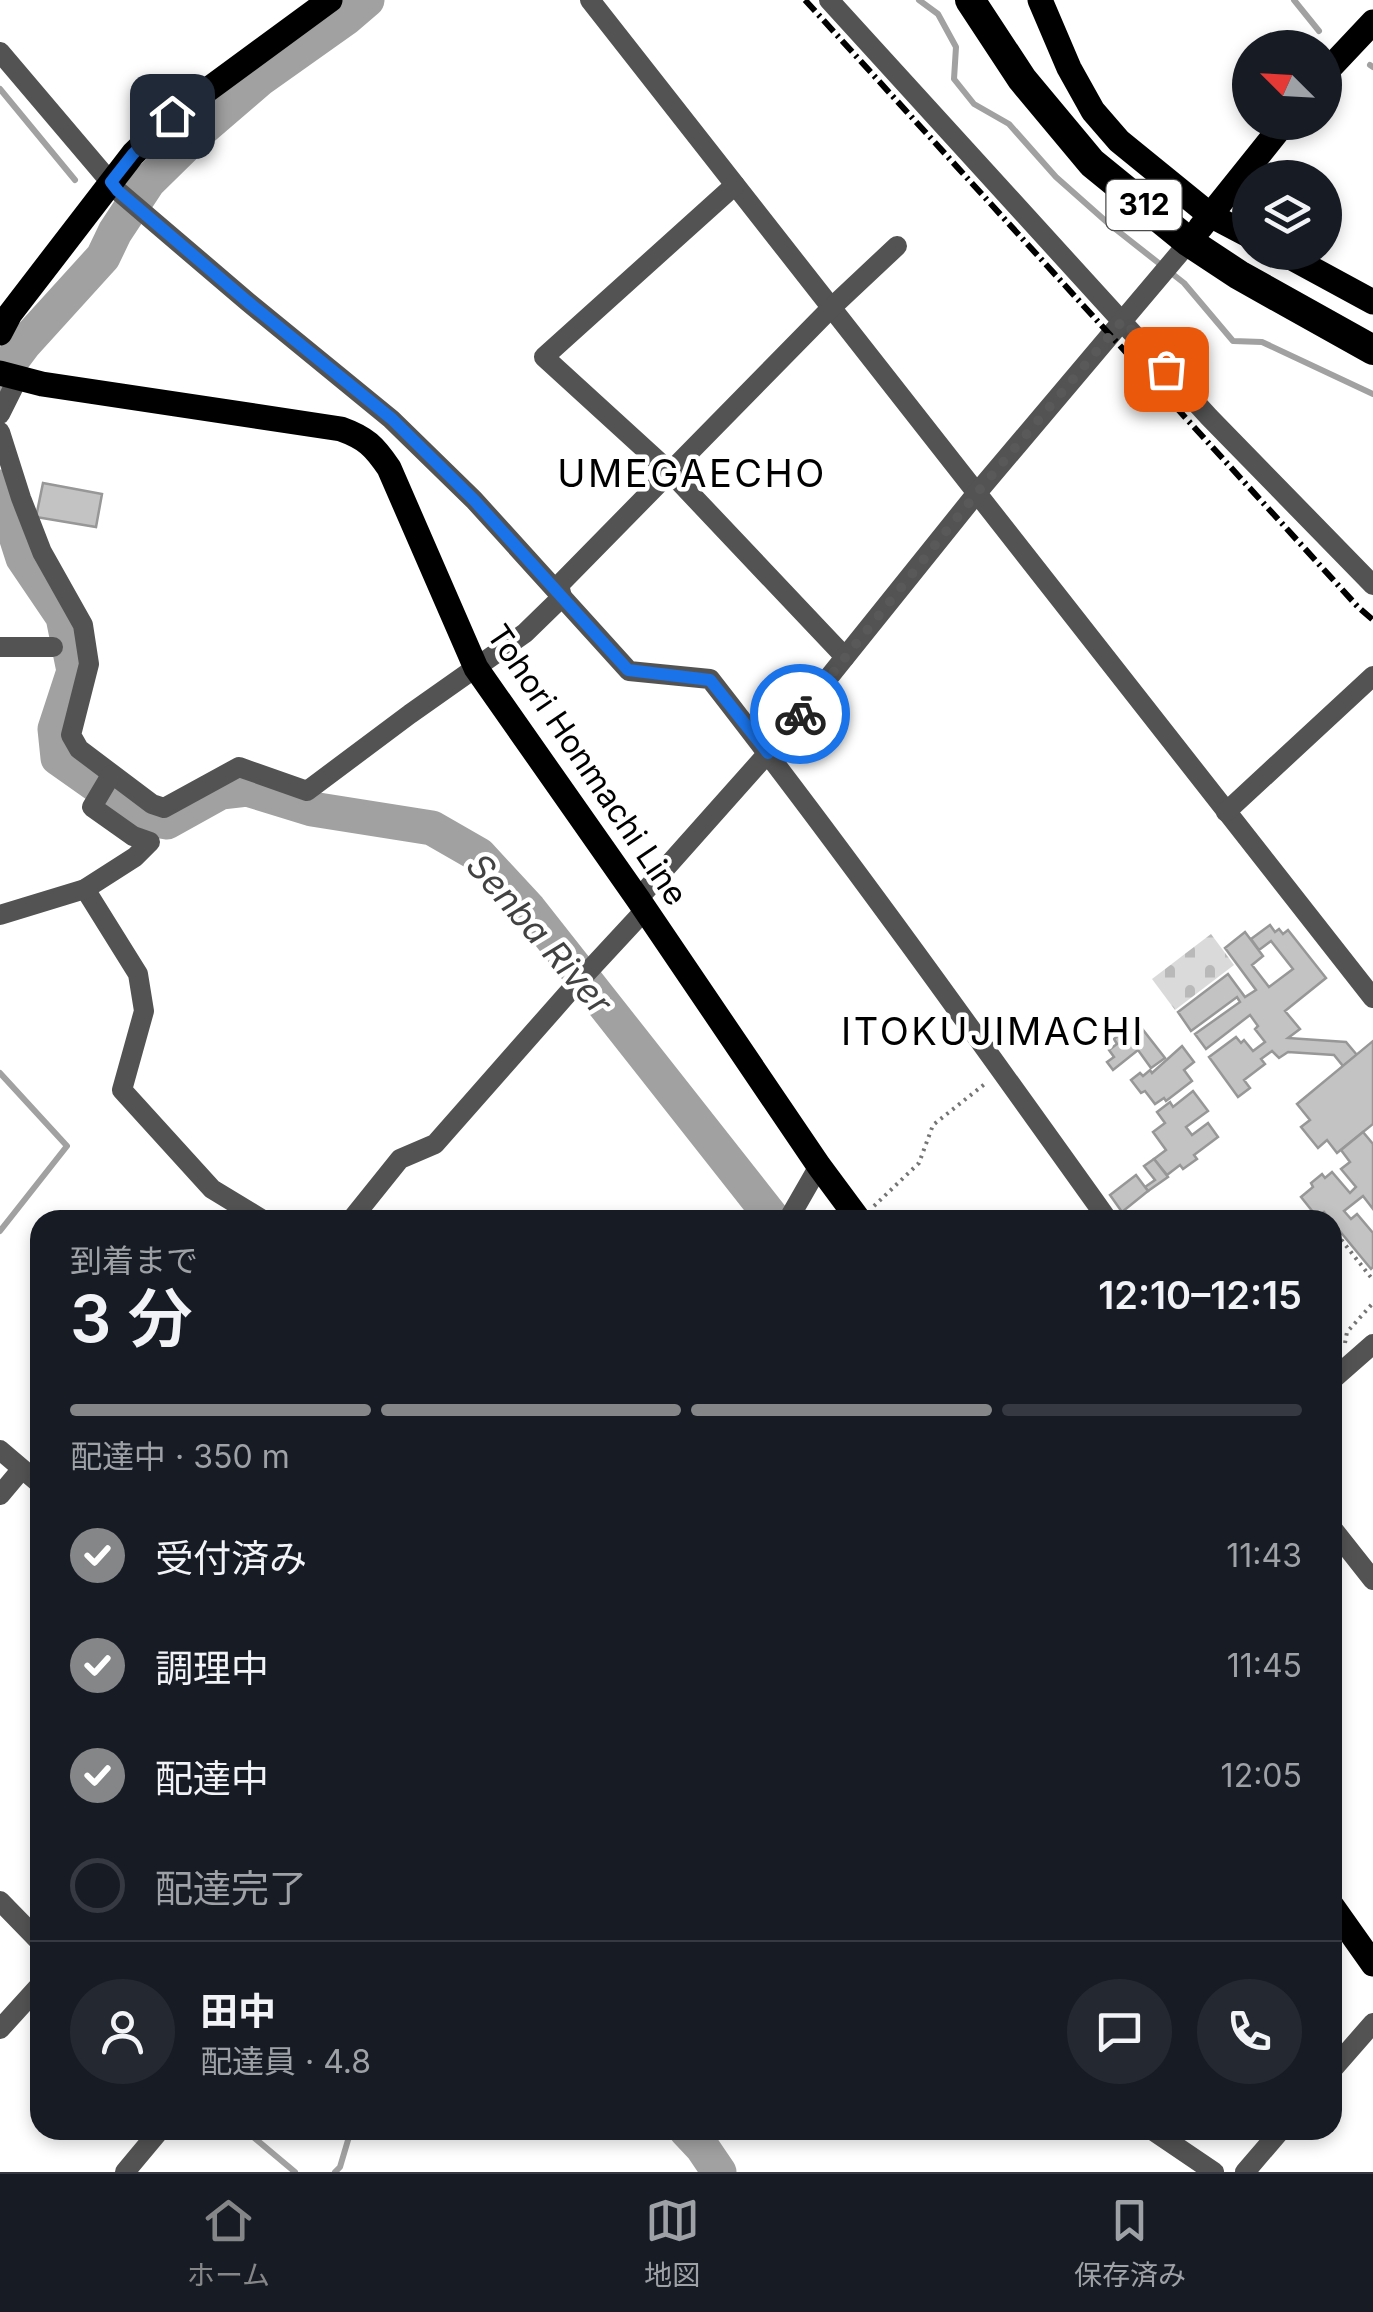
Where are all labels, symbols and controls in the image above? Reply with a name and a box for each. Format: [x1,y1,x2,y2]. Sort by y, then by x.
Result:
north arrow [1232,30,1342,140]
map controls [1232,30,1342,270]
pin [130,74,215,159]
icon: home [145,89,200,144]
button: layers [1232,160,1342,270]
road number: 312 [1106,180,1182,230]
pin [1124,327,1209,412]
icon: bag [1139,342,1194,397]
district label: UMEGAECHO [557,450,827,496]
street label: Tohori Honmachi Line [479,617,696,912]
courier [750,664,850,764]
icon: bike [773,687,828,742]
water label: Senba River [458,844,622,1023]
district label: ITOKUJIMACHI [841,1008,1145,1054]
text: 到着まで [70,1241,198,1280]
text: 12:10–12:15 [1098,1272,1302,1318]
text: 3 分 [70,1279,193,1358]
text: 配達中 · 350 m [70,1437,290,1476]
icon: check [70,1528,125,1583]
text: 受付済み [155,1535,307,1581]
text: 11:43 [1226,1536,1302,1575]
icon: check [70,1638,125,1693]
text: 調理中 [155,1645,269,1691]
text: 11:45 [1227,1646,1302,1685]
icon: check [70,1748,125,1803]
text: 配達中 [155,1755,269,1801]
text: 12:05 [1221,1756,1302,1795]
text: 配達完了 [155,1865,307,1911]
button: person [70,1979,175,2084]
button: chat [1067,1979,1172,2084]
button: phone [1197,1979,1302,2084]
text: 田中 [200,1988,276,2034]
text: 配達員 · 4.8 [200,2042,371,2081]
tab: ホーム [187,2193,270,2293]
tab: 地図 [644,2193,700,2293]
tab: 保存済み [1074,2193,1186,2293]

